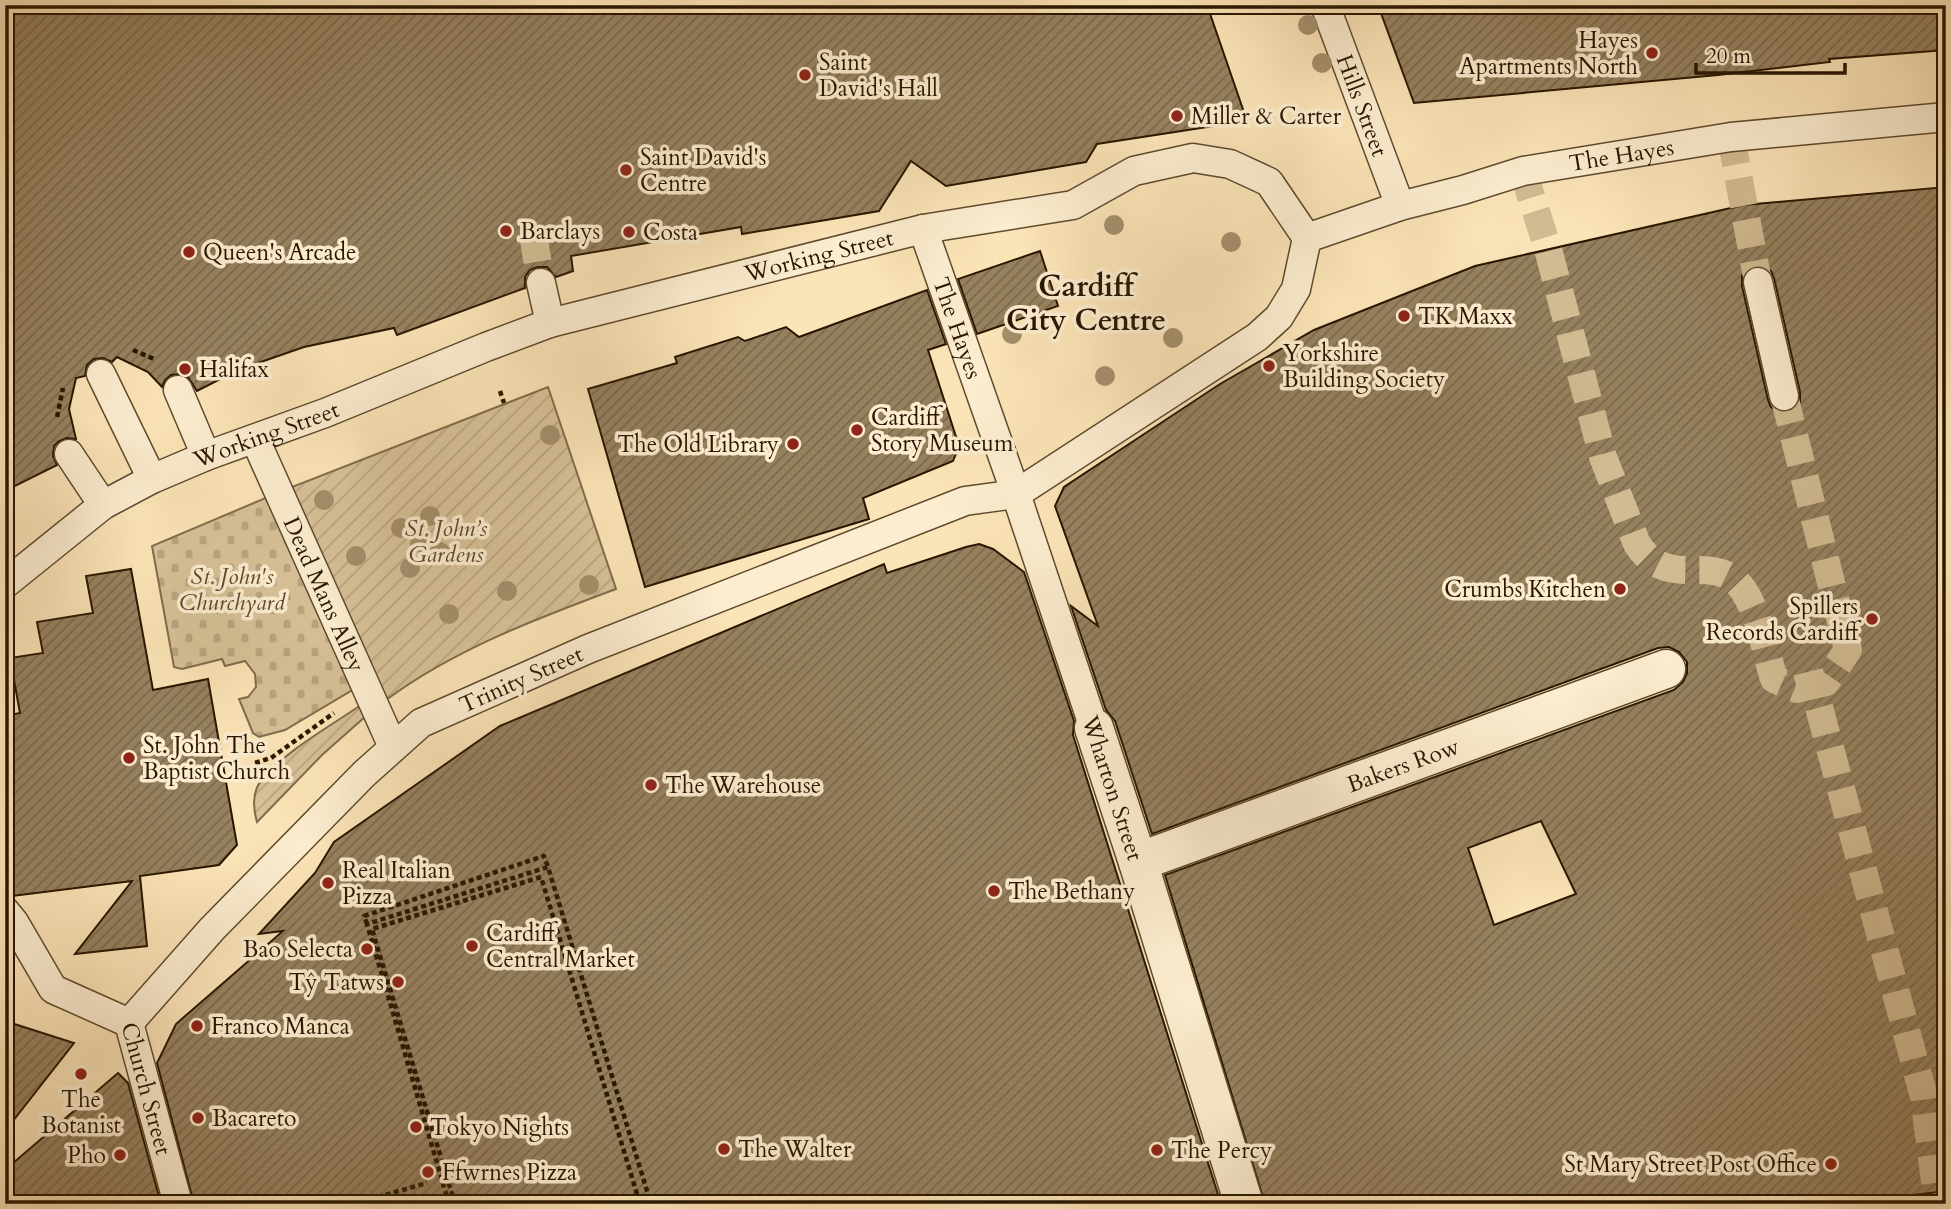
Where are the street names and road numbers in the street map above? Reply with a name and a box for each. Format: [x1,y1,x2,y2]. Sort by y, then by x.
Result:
street label: Hills Street [1329,50,1395,161]
street label: The Hayes [1567,132,1676,179]
street label: Working Street [740,222,897,290]
street label: The Hayes [925,273,989,383]
street label: Working Street [188,394,344,476]
street label: Dead Mans Alley [276,512,372,677]
street label: Trinity Street [455,638,588,721]
street label: Wharton Street [1074,711,1151,865]
street label: Bakers Row [1343,731,1464,800]
street label: Church Street [114,1019,179,1158]

